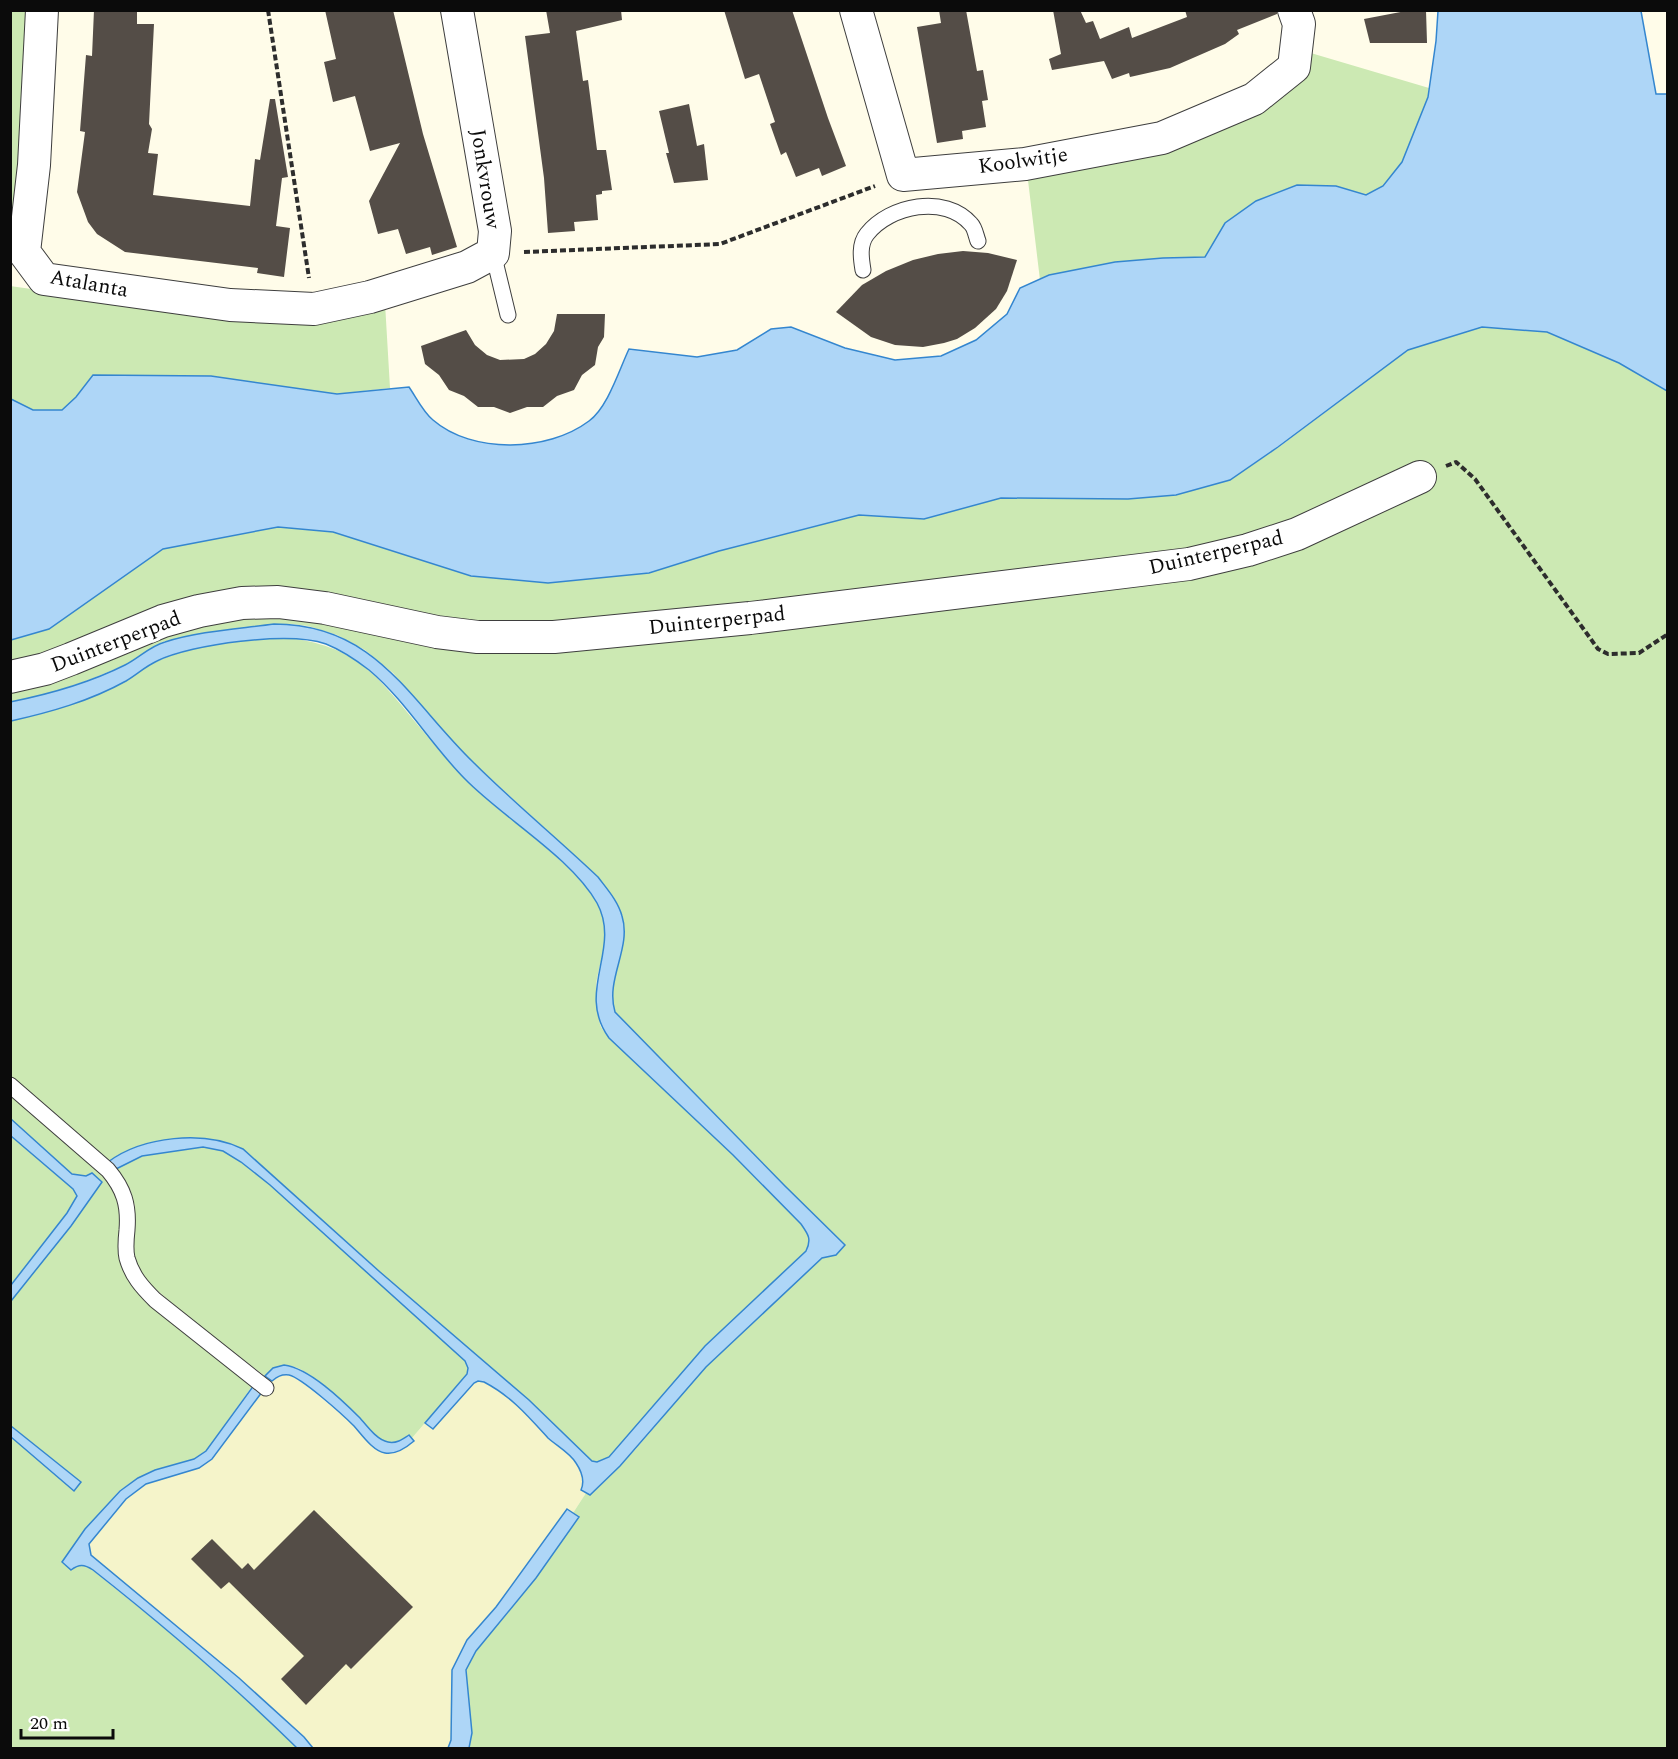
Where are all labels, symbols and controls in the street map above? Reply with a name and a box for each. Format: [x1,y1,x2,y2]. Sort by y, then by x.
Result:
street label: Jonkvrouw [461,127,509,232]
street label: Koolwitje [976,139,1070,183]
street label: Atalanta [47,261,131,307]
street label: Duinterperpad [1145,522,1287,584]
street label: Duinterperpad [647,598,787,644]
street label: Duinterperpad [46,602,186,682]
scale bar [21,1702,112,1740]
text: 20 m [30,1710,68,1737]

